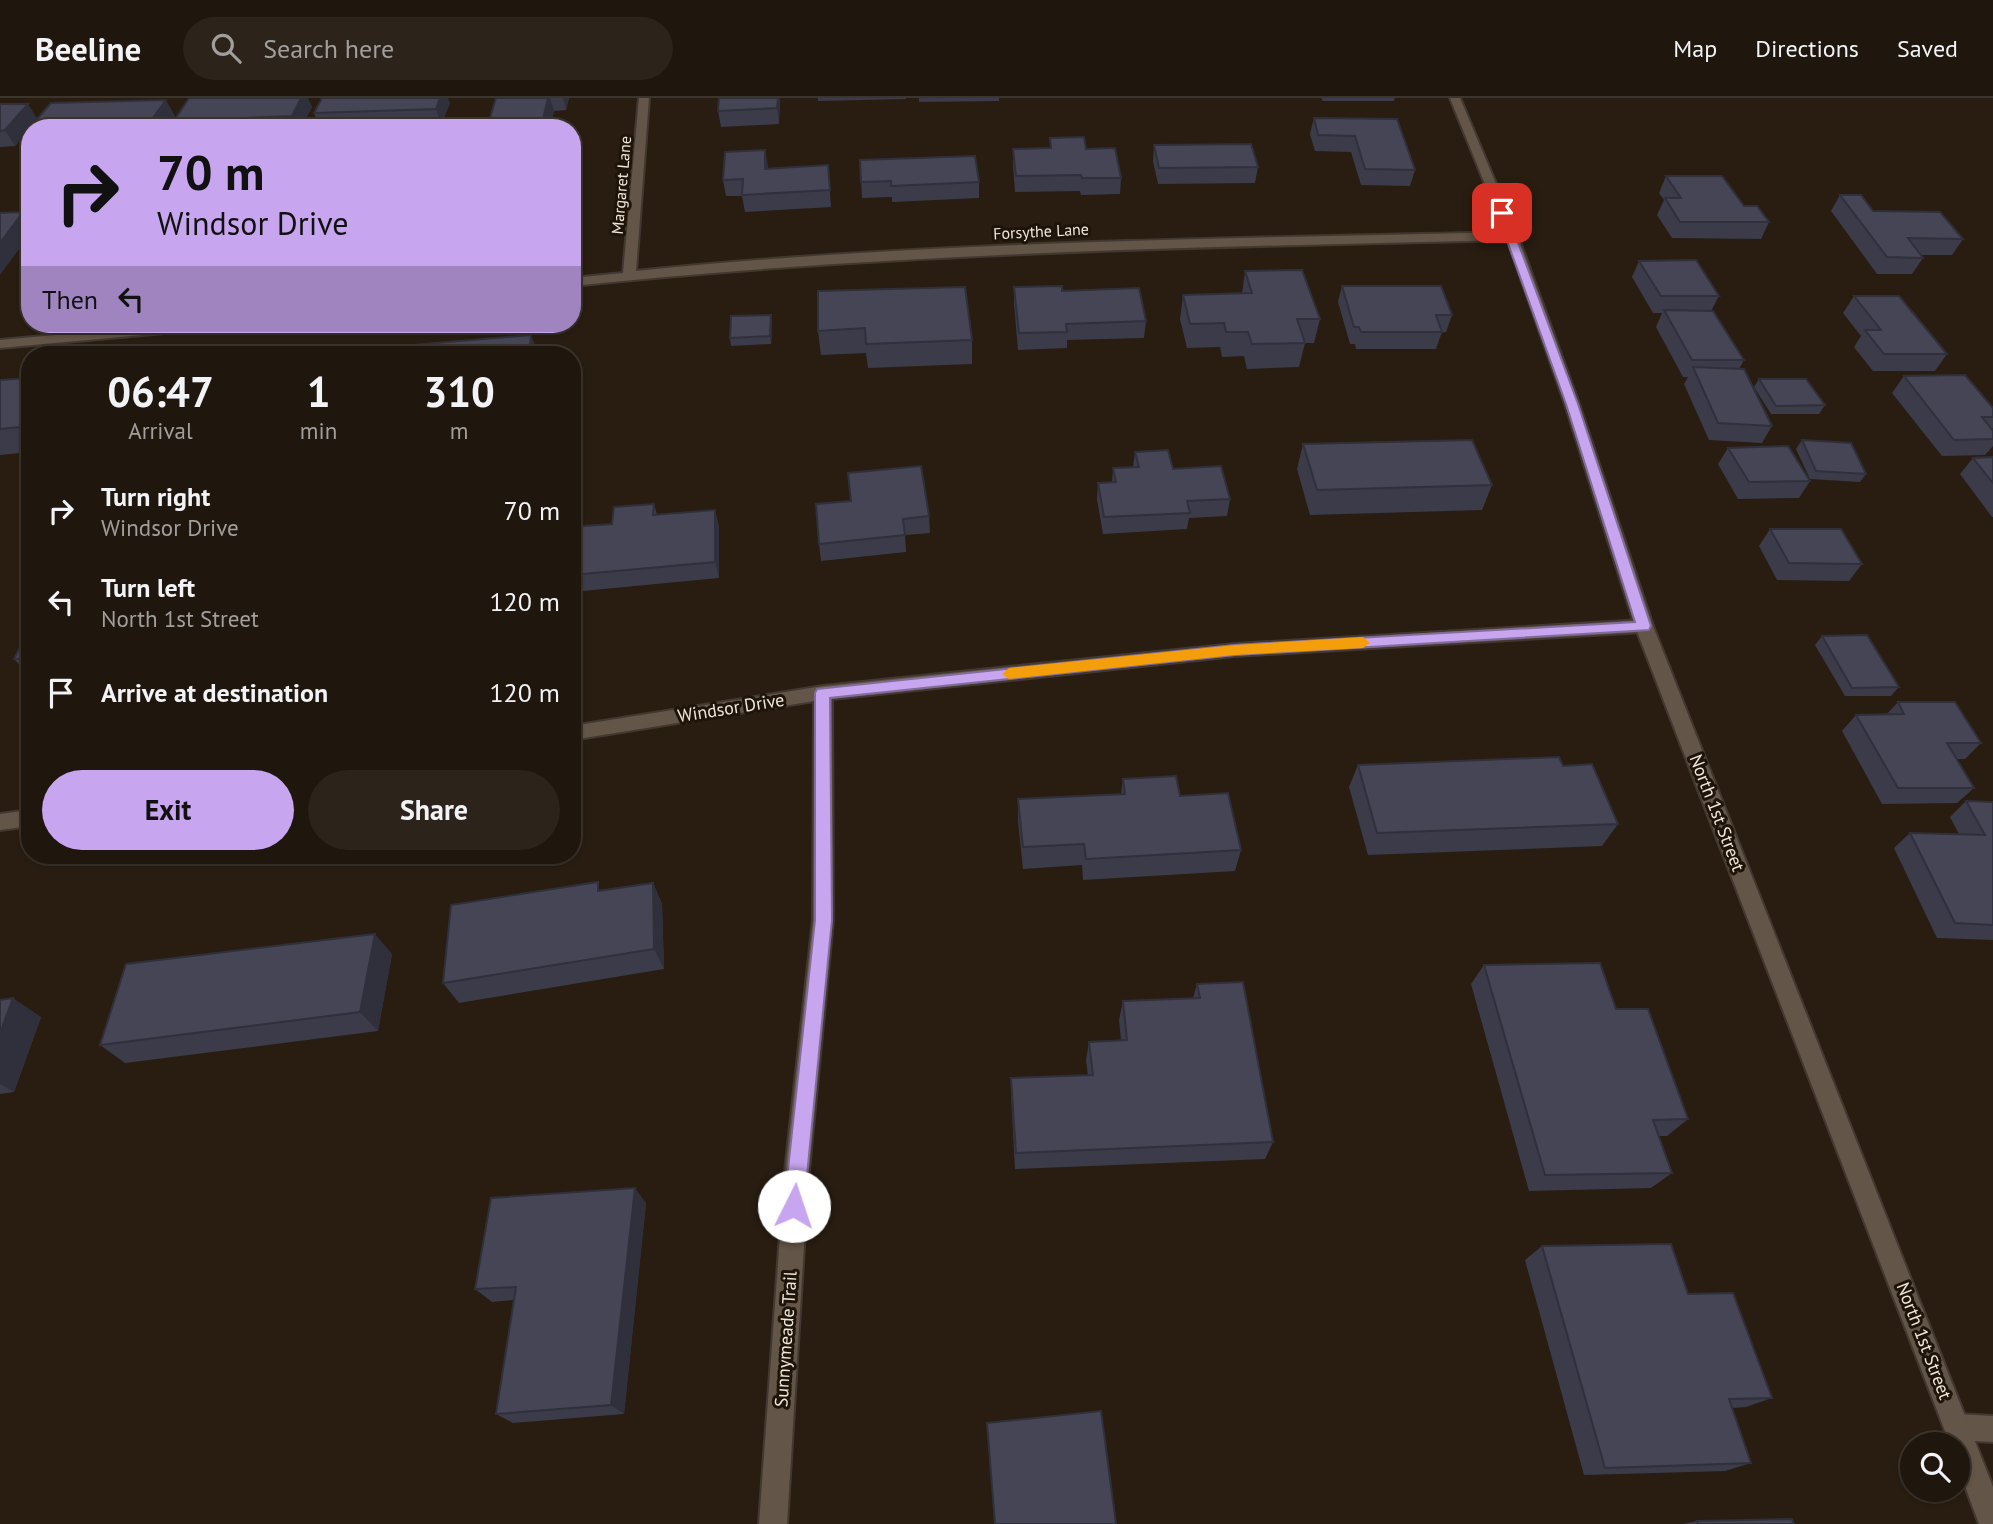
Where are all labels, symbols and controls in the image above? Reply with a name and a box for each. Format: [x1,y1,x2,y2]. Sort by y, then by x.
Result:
search box [183,17,673,80]
text: Beeline [35,27,141,70]
icon: search [207,29,245,67]
text: Search here [263,32,394,65]
text: Map [1673,33,1717,64]
text: Directions [1755,33,1859,64]
text: Saved [1897,33,1958,64]
street label: Margaret Lane [607,135,635,235]
text: 70 m [157,140,264,204]
icon: right [42,147,133,238]
pin [1472,183,1532,243]
icon: arrive [1483,194,1521,232]
text: Windsor Drive [157,202,349,244]
street label: Forsythe Lane [993,219,1089,243]
icon: left [112,280,150,318]
text: Then [42,283,98,316]
text: 06:47 [107,364,214,419]
text: 1 [307,364,330,419]
text: 310 [423,364,495,419]
text: Arrival [128,416,193,445]
text: min [300,416,337,445]
text: m [450,416,468,445]
text: Turn right [101,480,210,513]
icon: right [42,492,80,530]
text: 70 m [504,494,560,527]
text: Windsor Drive [101,513,239,542]
text: Turn left [101,571,195,604]
icon: left [42,583,80,621]
text: 120 m [489,585,560,618]
text: North 1st Street [101,604,259,633]
icon: arrive [42,674,80,712]
text: Arrive at destination [101,676,328,709]
text: 120 m [489,676,560,709]
street label: Windsor Drive [676,688,786,727]
street label: North 1st Street [1685,751,1750,875]
button: Exit [42,770,294,850]
button: Share [308,770,560,850]
position arrow [757,1169,831,1243]
street label: Sunnymeade Trail [769,1269,802,1408]
street label: North 1st Street [1892,1279,1957,1403]
map controls [1900,1432,1970,1502]
button: search [1900,1432,1970,1502]

